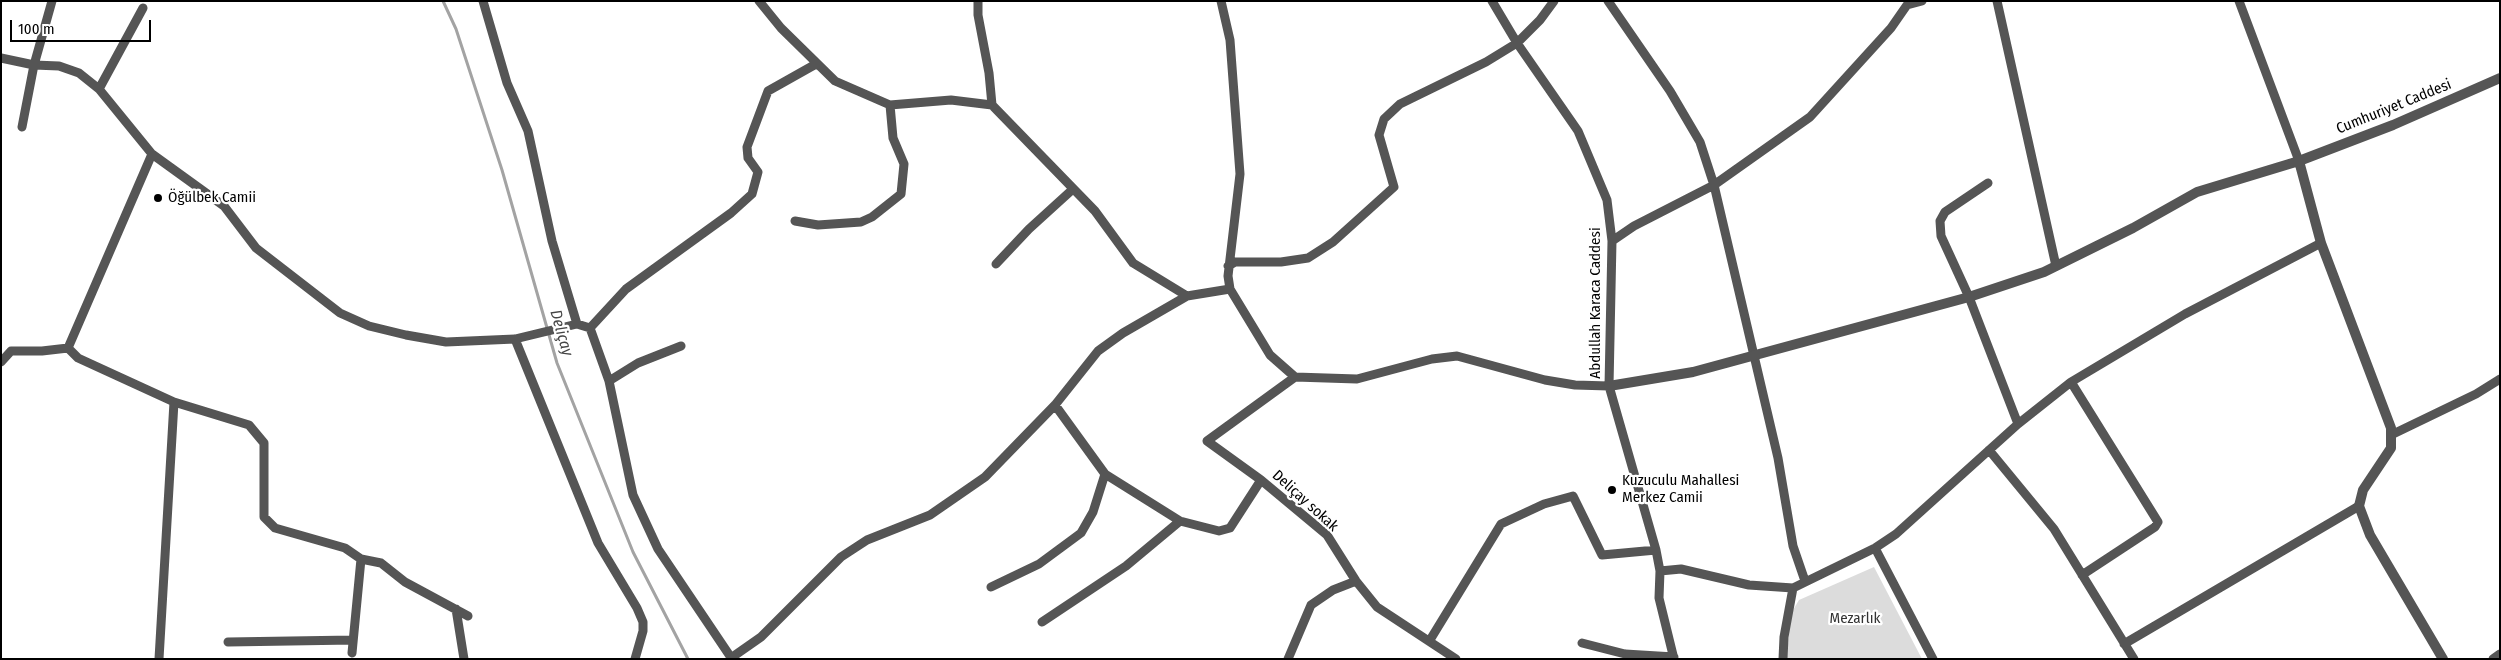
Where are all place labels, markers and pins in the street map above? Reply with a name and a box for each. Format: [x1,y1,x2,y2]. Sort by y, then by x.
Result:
place label: Öğülbek Camii [168,189,256,207]
marker: Öğülbek Camii [152,192,164,204]
place label: Kuzuculu Mahallesi Merkez Camii [1622,472,1739,507]
marker: Kuzuculu Mahallesi Merkez Camii [1606,484,1618,496]

